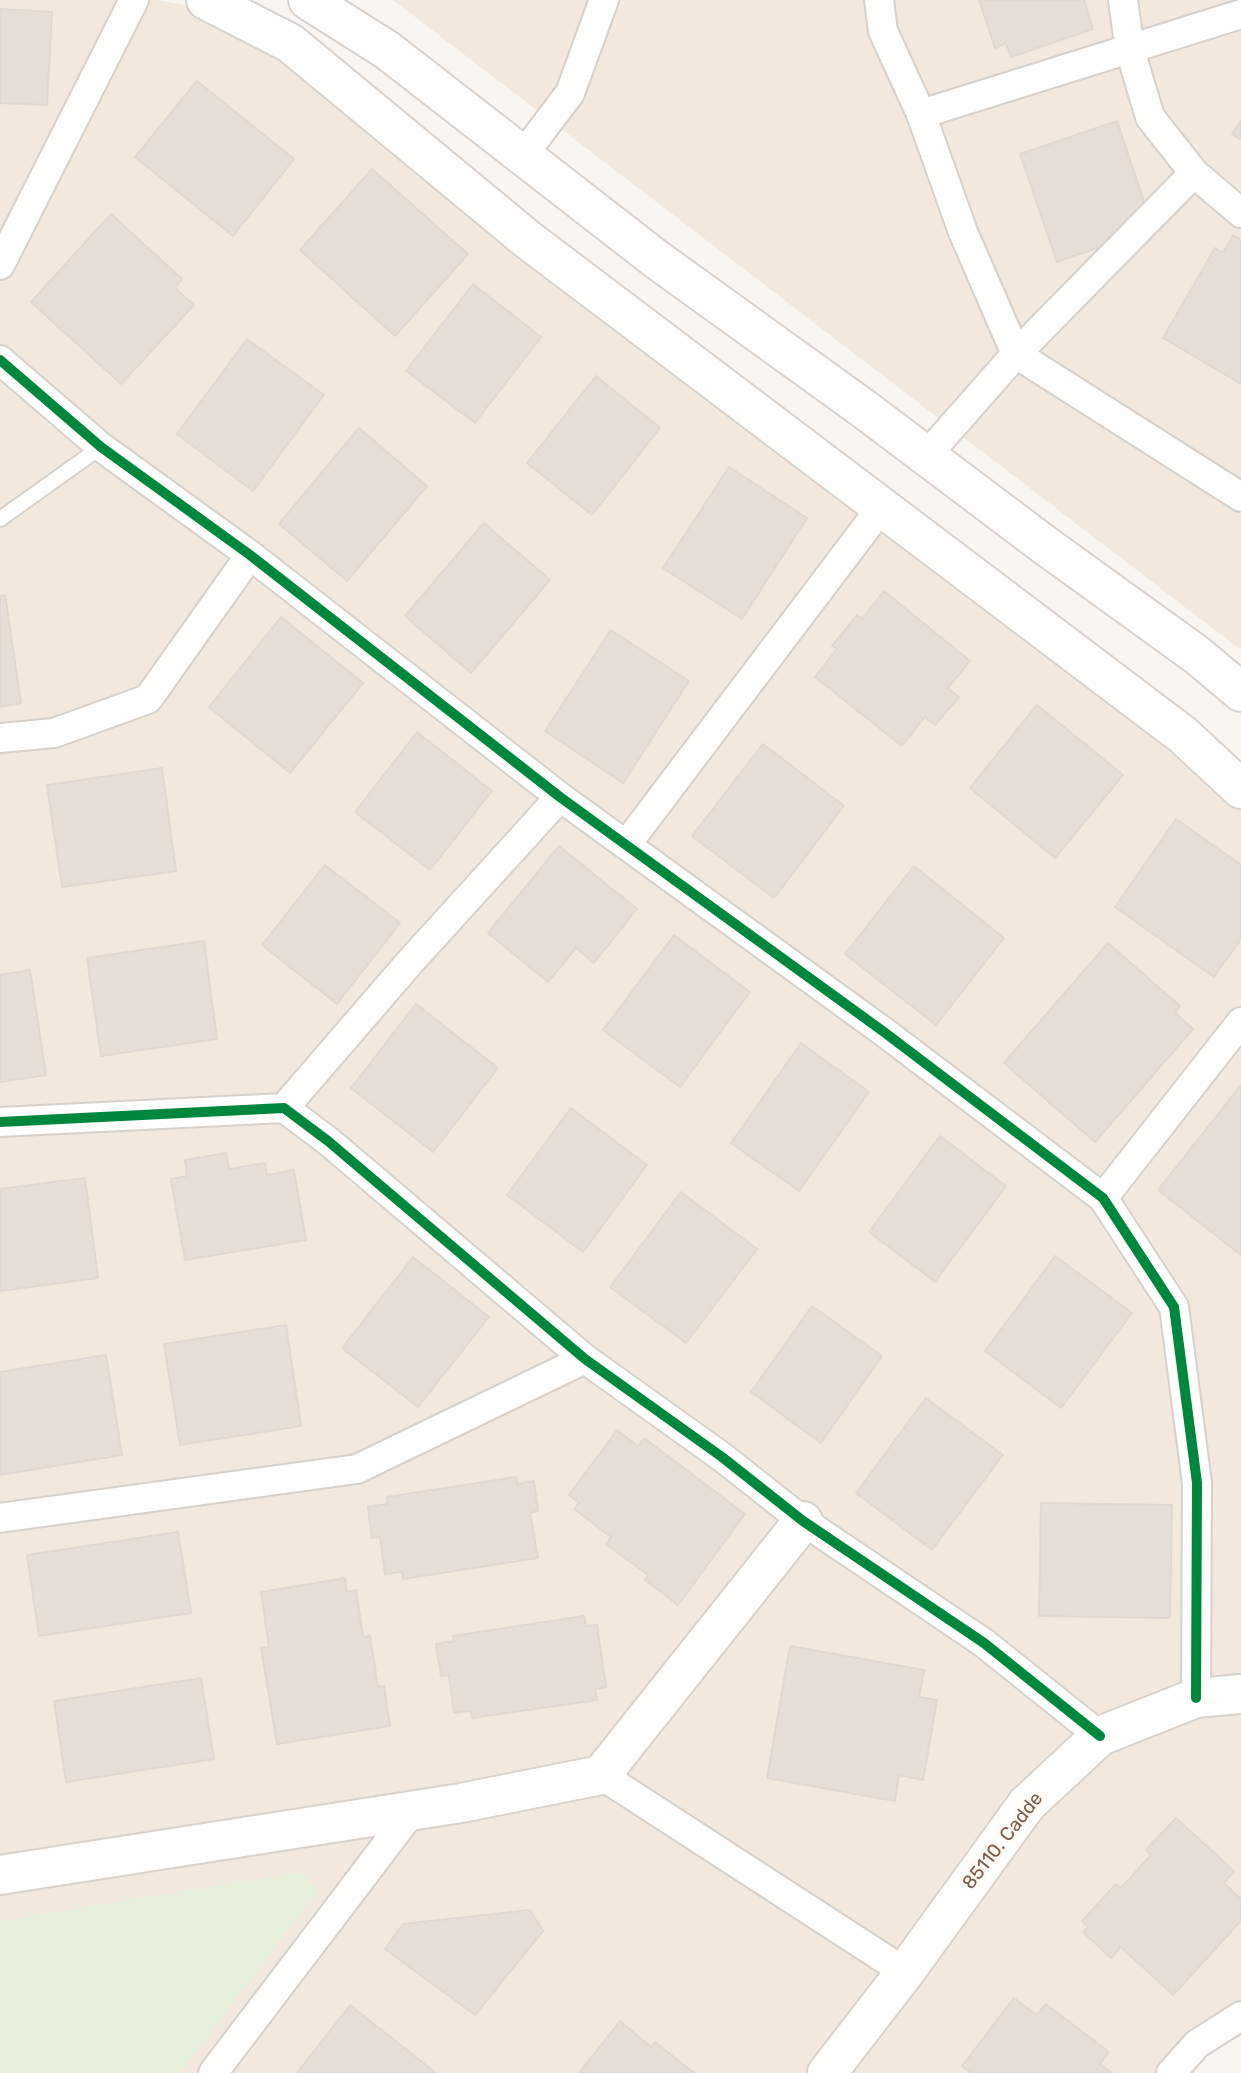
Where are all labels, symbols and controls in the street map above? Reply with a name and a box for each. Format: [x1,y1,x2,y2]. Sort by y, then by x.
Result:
street label: 85110. Cadde [958,1788,1048,1894]

